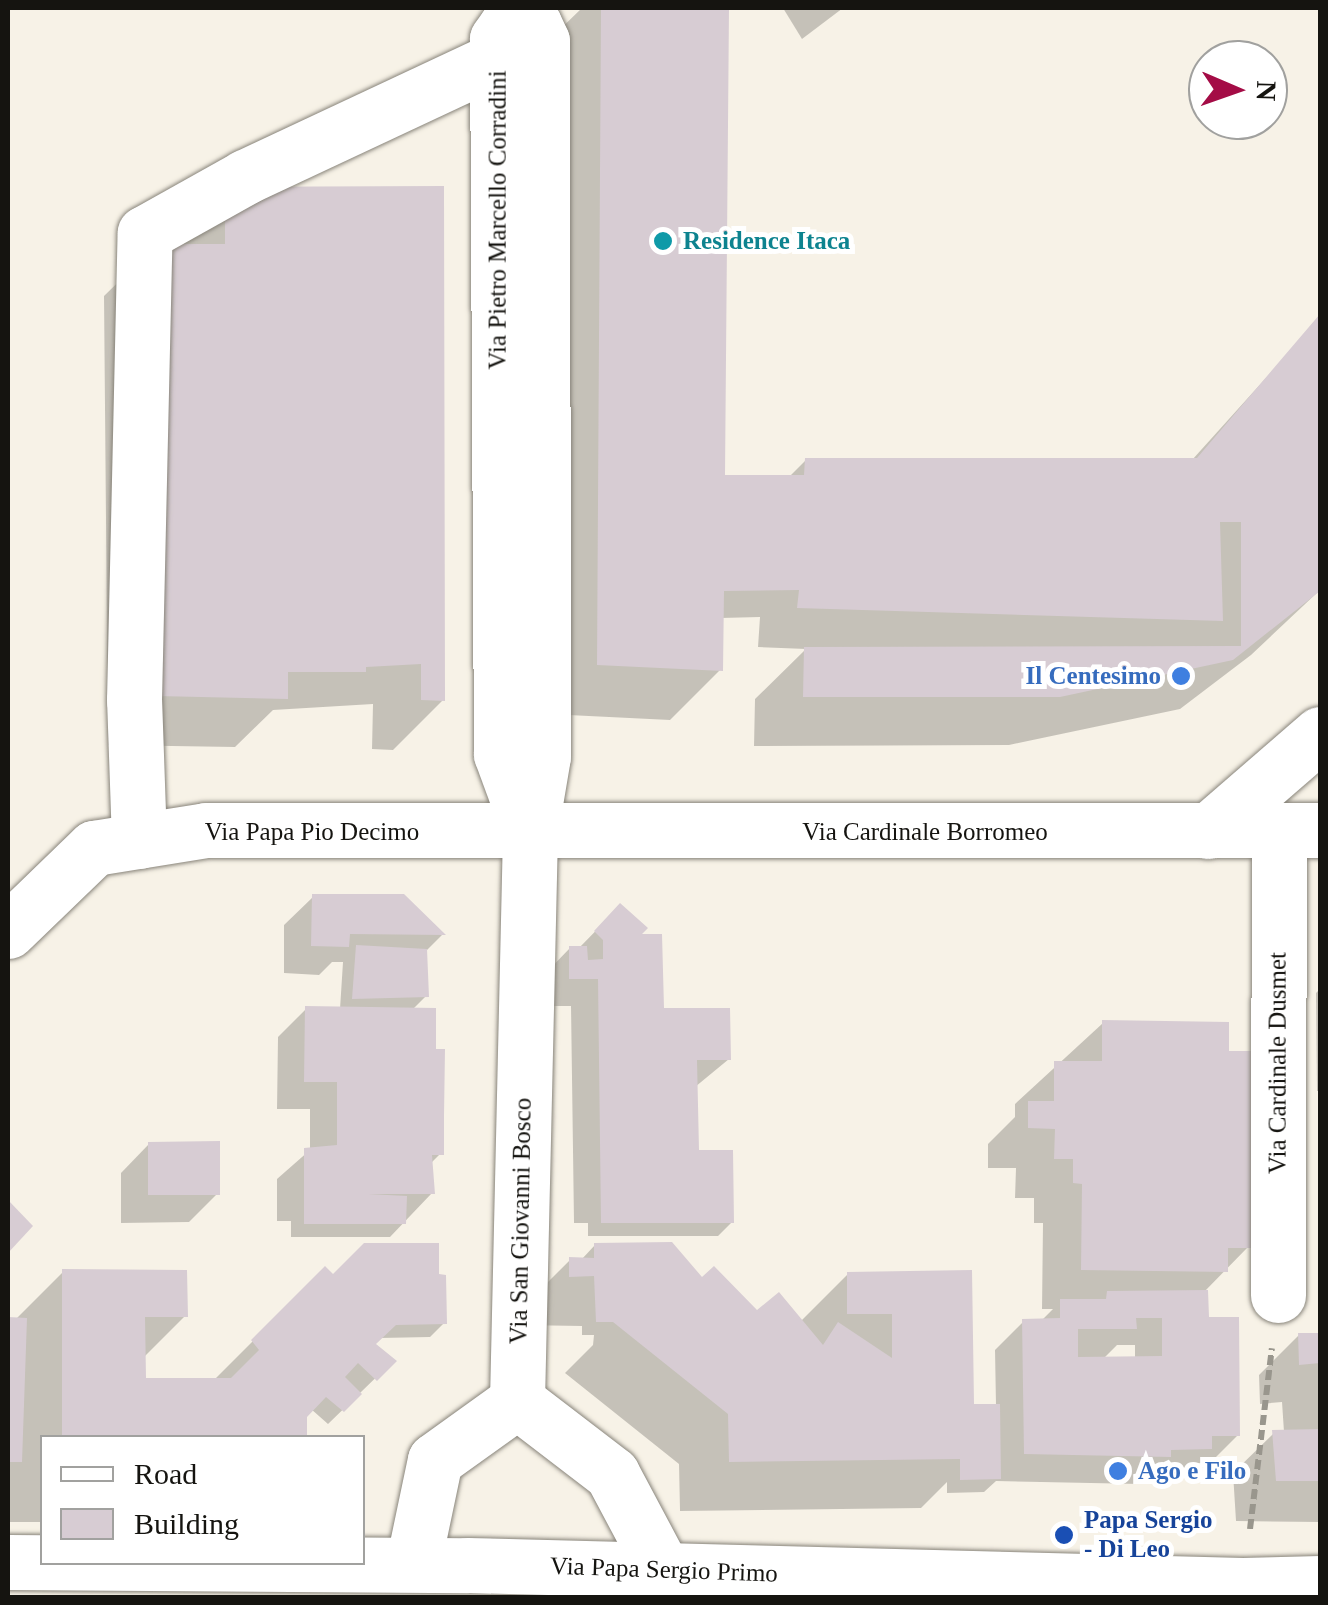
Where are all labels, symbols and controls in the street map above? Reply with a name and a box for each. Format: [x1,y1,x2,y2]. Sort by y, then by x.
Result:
north arrow [1188,40,1288,140]
street label: Via Pietro Marcello Corradini [483,70,513,370]
text: N [1251,80,1282,102]
place label: Residence Itaca [683,226,850,256]
marker: Residence Itaca [652,230,674,252]
place label: Il Centesimo [1026,661,1161,691]
marker: Il Centesimo [1170,665,1192,687]
street label: Via Papa Pio Decimo [205,817,419,847]
street label: Via Cardinale Borromeo [802,817,1048,847]
street label: Via Cardinale Dusmet [1263,952,1293,1174]
street label: Via San Giovanni Bosco [504,1098,538,1344]
legend [40,1435,365,1565]
place label: Ago e Filo [1138,1456,1246,1486]
text: Road [134,1457,197,1490]
marker: Ago e Filo [1107,1460,1129,1482]
place label: Papa Sergio - Di Leo [1084,1506,1212,1565]
text: Building [134,1507,239,1540]
marker: Papa Sergio - Di Leo [1053,1524,1075,1546]
street label: Via Papa Sergio Primo [550,1551,778,1589]

